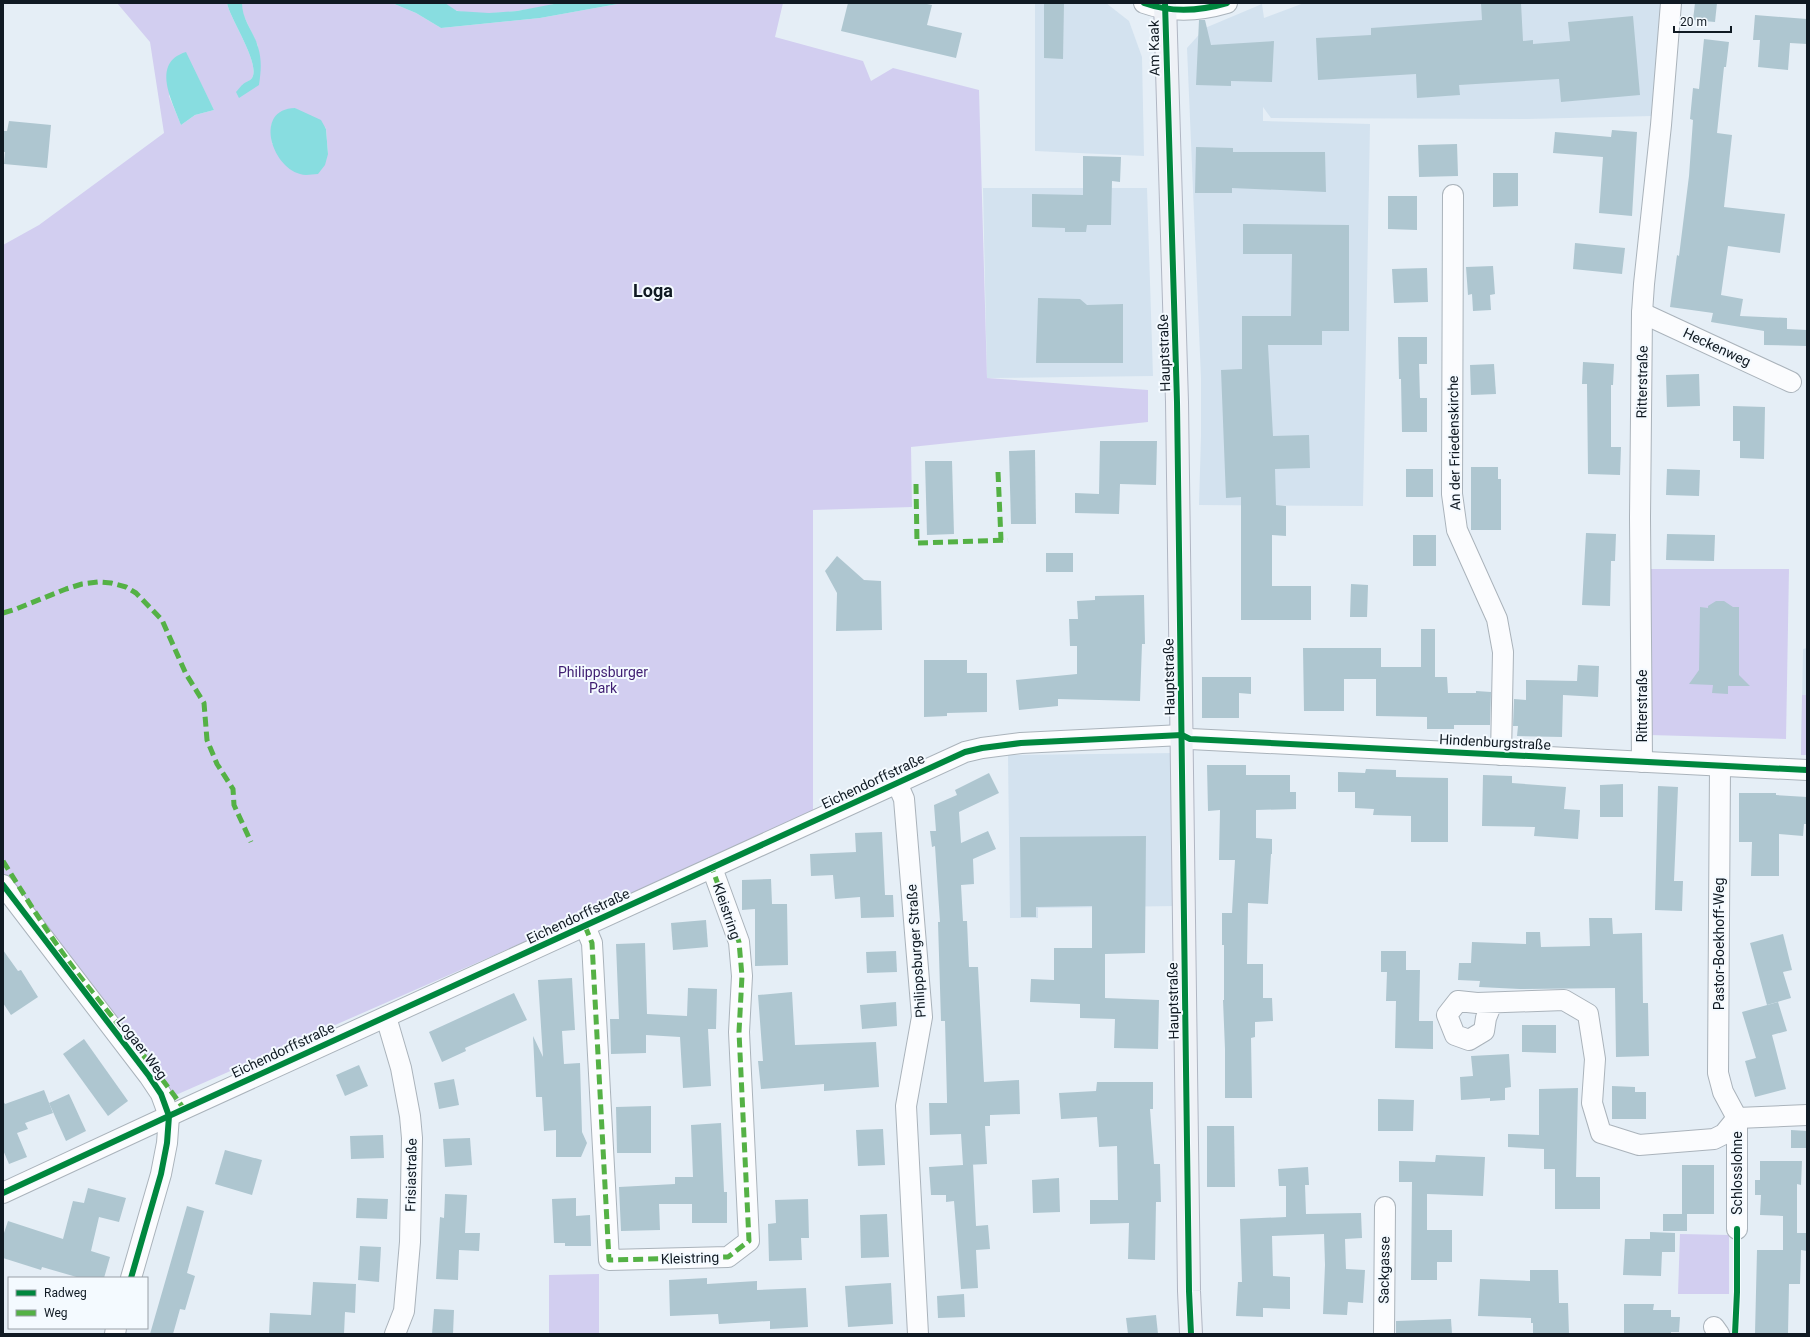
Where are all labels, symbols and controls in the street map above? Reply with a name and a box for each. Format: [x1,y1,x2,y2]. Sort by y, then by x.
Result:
scale bar [1674,8,1731,34]
text: 20 m [1680,15,1707,29]
street label: Am Kaak [1145,19,1162,76]
district label: Loga [633,280,673,301]
street label: Hauptstraße [1155,314,1173,392]
street label: Heckenweg [1681,324,1753,370]
street label: Ritterstraße [1633,345,1651,419]
street label: An der Friedenskirche [1445,375,1463,511]
street label: Hauptstraße [1160,638,1178,716]
park label: Philippsburger Park [558,664,648,696]
street label: Ritterstraße [1634,669,1650,743]
street label: Hindenburgstraße [1439,731,1551,753]
street label: Eichendorffstraße [819,750,927,812]
street label: Pastor-Boekhoff-Weg [1711,878,1727,1010]
street label: Kleistring [710,881,744,941]
street label: Philippsburger Straße [903,884,929,1018]
street label: Eichendorffstraße [524,885,632,947]
street label: Hauptstraße [1164,962,1182,1040]
street label: Logaer Weg [113,1014,171,1082]
street label: Eichendorffstraße [229,1019,337,1081]
street label: Schlosslohne [1729,1131,1745,1215]
street label: Frisiastraße [402,1138,420,1212]
street label: Sackgasse [1375,1236,1393,1304]
street label: Kleistring [660,1249,720,1267]
legend [8,1277,148,1329]
text: Radweg [44,1286,87,1300]
text: Weg [44,1306,68,1320]

